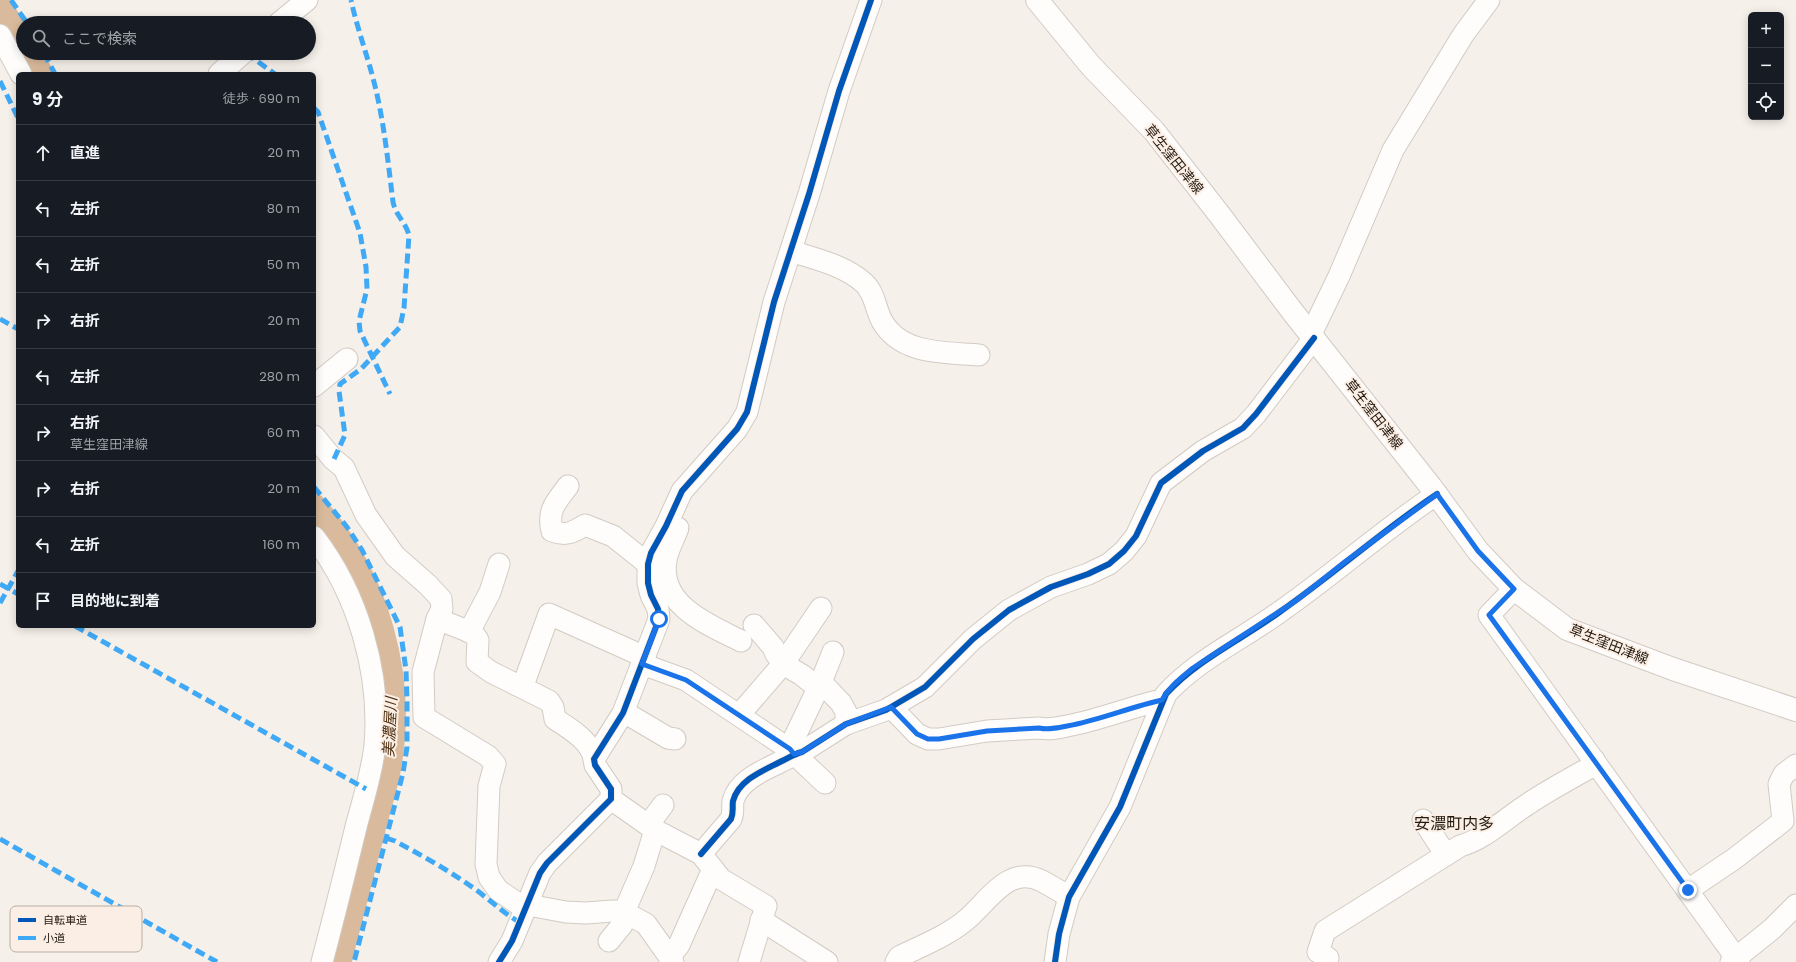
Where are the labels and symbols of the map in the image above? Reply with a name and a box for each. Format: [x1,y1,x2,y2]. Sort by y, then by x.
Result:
street label: 草生窪田津線 [1140,120,1208,198]
street label: 草生窪田津線 [1340,375,1408,453]
route start [650,610,668,628]
street label: 草生窪田津線 [1566,619,1652,669]
water label: 美濃屋川 [377,694,402,757]
district label: 安濃町内多 [1414,812,1494,835]
route end [1679,881,1697,899]
legend [10,906,142,952]
text: 自転車道 [43,912,87,928]
text: 小道 [43,930,65,946]

